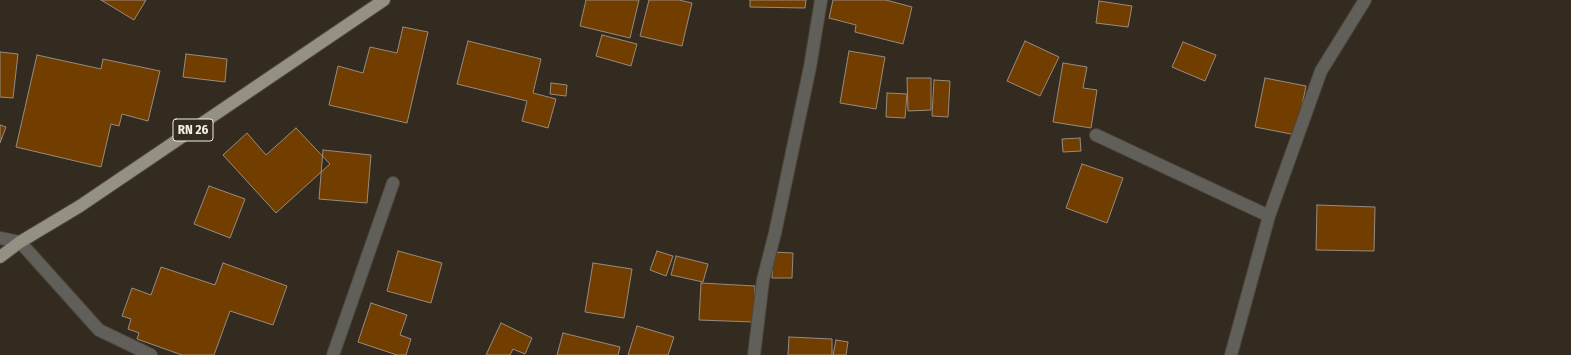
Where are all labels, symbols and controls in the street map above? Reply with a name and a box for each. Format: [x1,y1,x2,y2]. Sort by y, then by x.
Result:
road number: RN 26 [173,119,213,141]

